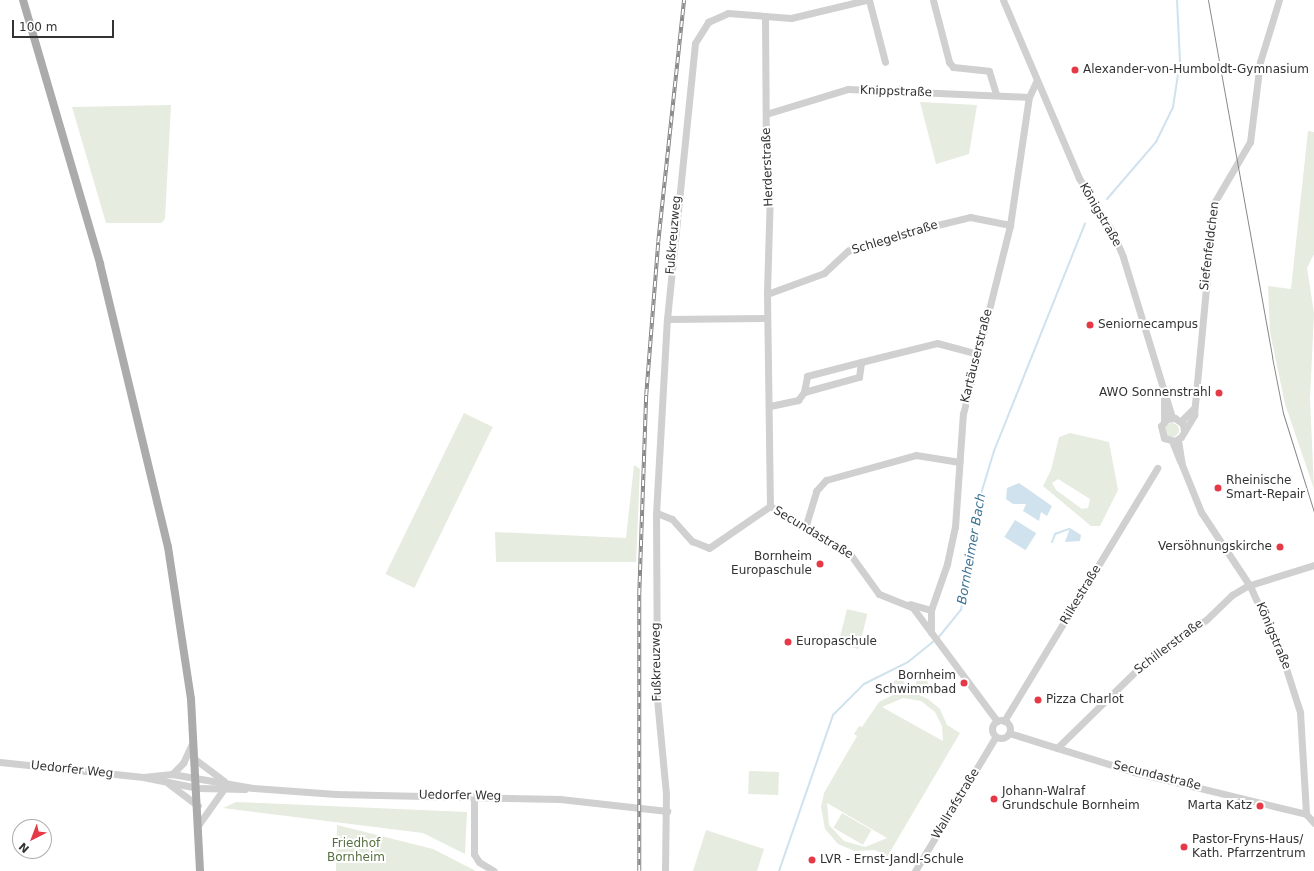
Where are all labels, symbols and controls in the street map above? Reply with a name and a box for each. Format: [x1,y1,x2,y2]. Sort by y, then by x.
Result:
scale bar [14,12,116,38]
text: 100 m [19,20,57,34]
place label: Alexander-von-Humboldt-Gymnasium [1083,63,1309,77]
marker: Alexander-von-Humboldt-Gymnasium [1070,65,1080,75]
street label: Knippstraße [860,84,932,100]
street label: Herderstraße [759,127,777,207]
street label: Königstraße [1076,181,1124,249]
street label: Fußkreuzweg [663,195,685,275]
street label: Siefenfeldchen [1197,201,1223,291]
street label: Schlegelstraße [850,218,940,258]
street label: Kartäuserstraße [958,308,996,404]
place label: Seniornecampus [1098,318,1198,332]
marker: Seniornecampus [1085,320,1095,330]
place label: AWO Sonnenstrahl [1099,386,1211,400]
marker: AWO Sonnenstrahl [1214,388,1224,398]
place label: Rheinische Smart-Repair [1226,474,1305,502]
marker: Rheinische Smart-Repair [1213,483,1223,493]
water label: Bornheimer Bach [955,492,989,606]
street label: Secundastraße [771,504,855,562]
place label: Versöhnungskirche [1158,540,1272,554]
marker: Versöhnungskirche [1275,542,1285,552]
place label: Bornheim Europaschule [731,550,812,578]
marker: Bornheim Europaschule [815,559,825,569]
street label: Rilkestraße [1058,563,1104,627]
street label: Königstraße [1252,600,1294,672]
street label: Schillerstraße [1132,616,1206,678]
street label: Fußkreuzweg [649,622,665,702]
place label: Europaschule [796,635,877,649]
marker: Europaschule [783,637,793,647]
place label: Bornheim Schwimmbad [875,669,956,697]
marker: Bornheim Schwimmbad [959,678,969,688]
place label: Pizza Charlot [1046,693,1124,707]
marker: Pizza Charlot [1033,695,1043,705]
street label: Secundastraße [1112,758,1202,794]
street label: Uedorfer Weg [30,759,114,781]
street label: Wallrafstraße [929,766,983,842]
place label: Johann-Walraf Grundschule Bornheim [1002,785,1140,813]
street label: Uedorfer Weg [419,788,501,804]
marker: Johann-Walraf Grundschule Bornheim [989,794,999,804]
place label: Marta Katz [1187,799,1252,813]
marker: Marta Katz [1255,801,1265,811]
north arrow [12,819,52,859]
place label: Pastor-Fryns-Haus/ Kath. Pfarrzentrum [1192,833,1306,861]
park label: Friedhof Bornheim [327,837,385,865]
text: N [17,840,32,855]
marker: Pastor-Fryns-Haus/ Kath. Pfarrzentrum [1179,842,1189,852]
place label: LVR - Ernst-Jandl-Schule [820,853,964,867]
marker: LVR - Ernst-Jandl-Schule [807,855,817,865]

